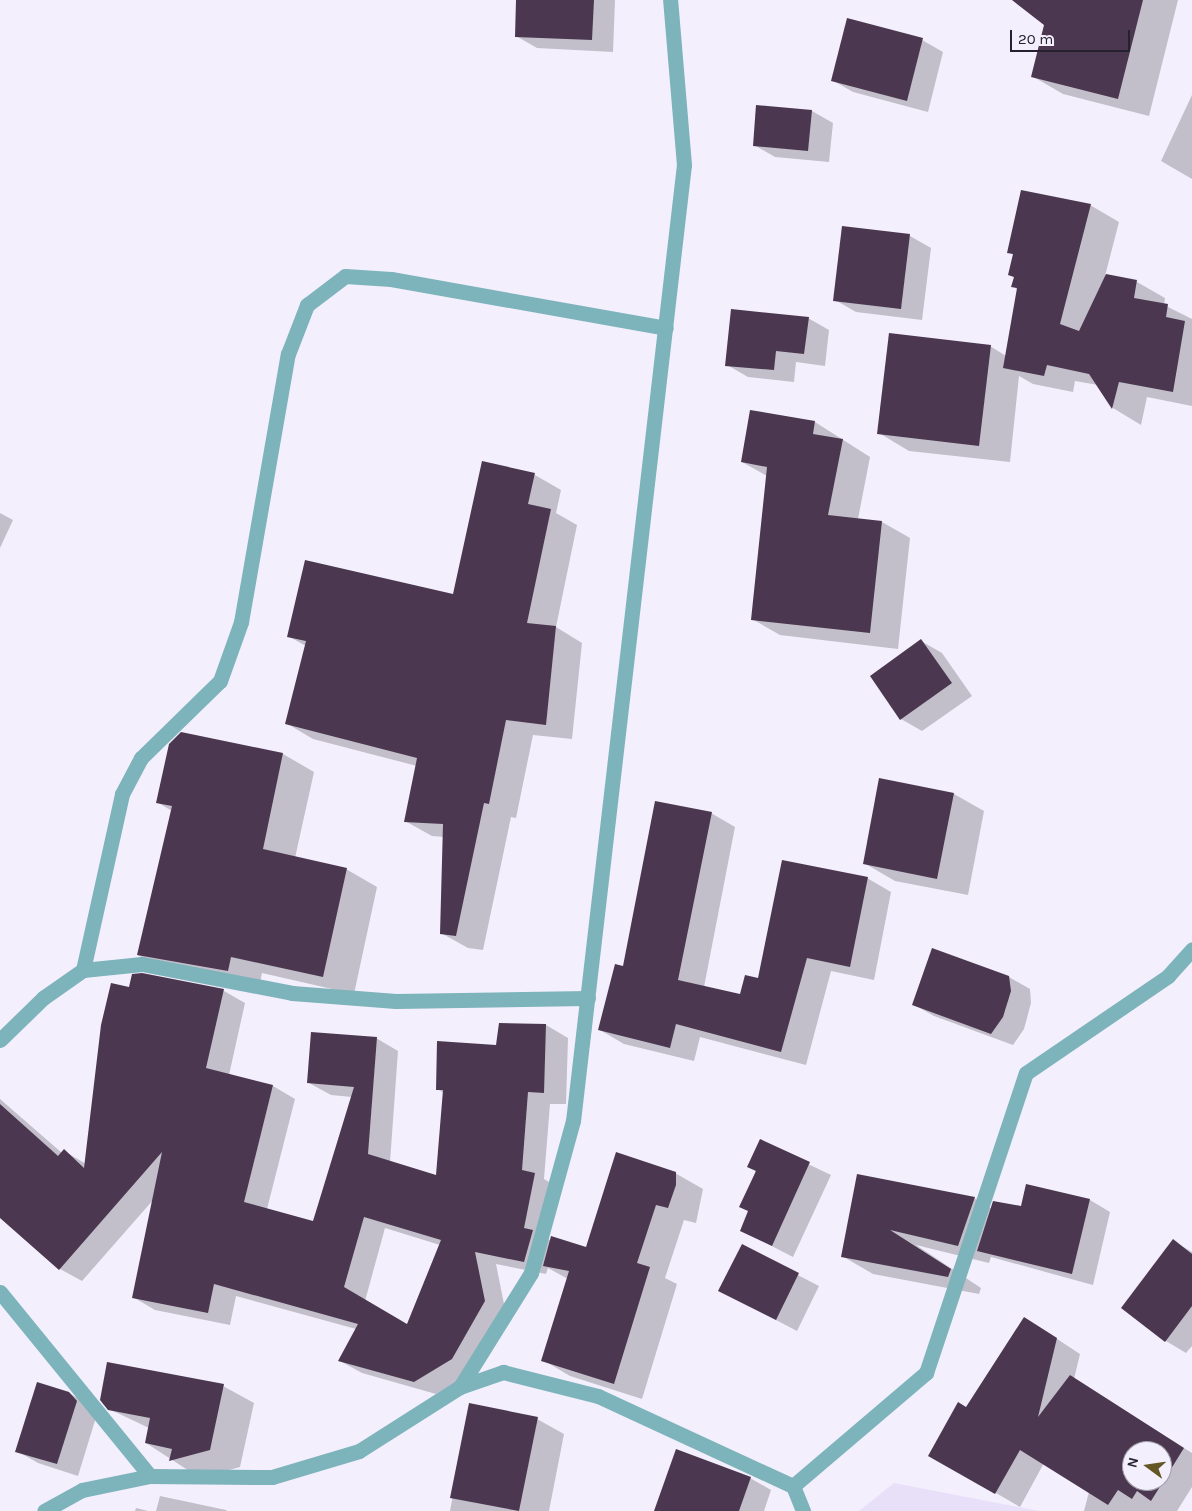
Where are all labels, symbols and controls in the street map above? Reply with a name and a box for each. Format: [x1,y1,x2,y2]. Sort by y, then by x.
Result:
scale bar [1012,20,1132,52]
text: 20 m [1018,30,1053,48]
north arrow [1122,1441,1172,1491]
text: N [1123,1456,1142,1469]

